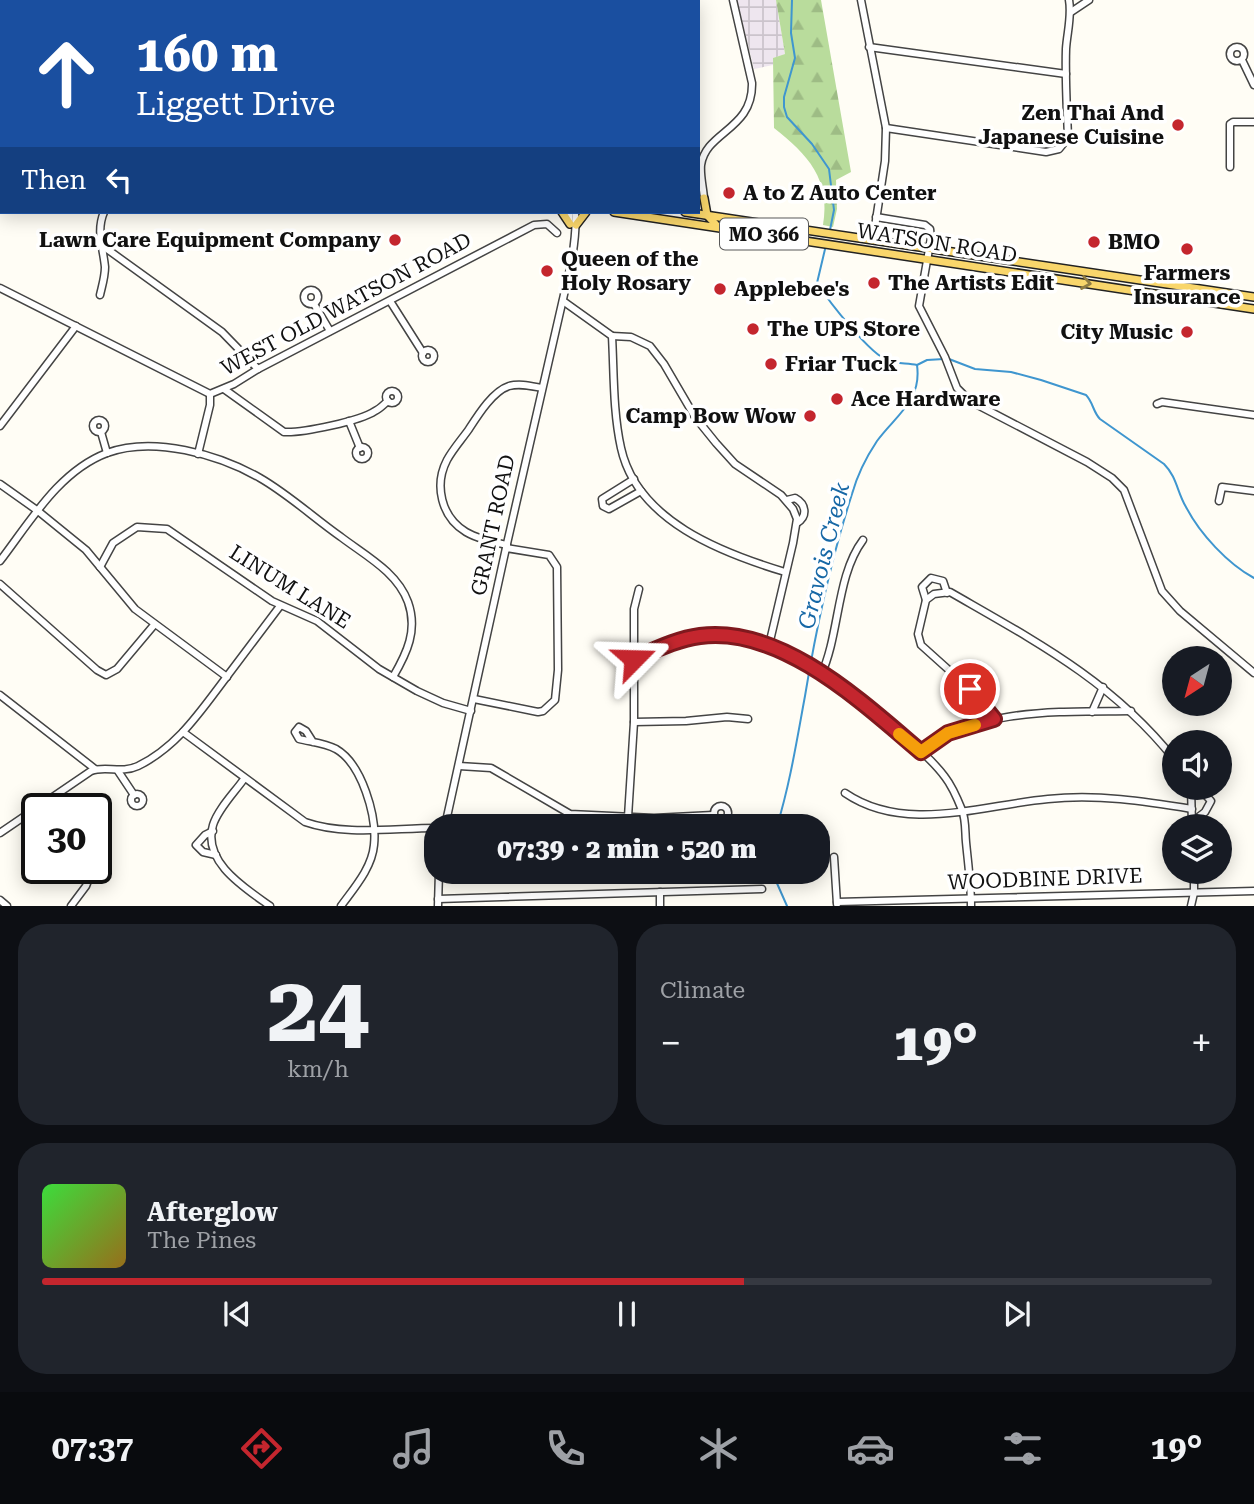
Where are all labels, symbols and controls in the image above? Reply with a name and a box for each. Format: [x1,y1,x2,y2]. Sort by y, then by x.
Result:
text: 160 m [136,26,278,83]
icon: ahead [21,28,112,119]
text: Liggett Drive [136,85,335,123]
place label: Zen Thai And Japanese Cuisine [978,101,1164,149]
marker: Zen Thai And Japanese Cuisine [1170,117,1186,133]
icon: left [100,161,138,199]
text: Then [21,165,86,195]
place label: A to Z Auto Center [743,181,937,205]
marker: A to Z Auto Center [721,185,737,201]
road number: MO 366 [720,218,808,250]
street label: WATSON ROAD [855,218,1019,268]
place label: Lawn Care Equipment Company [39,228,381,252]
street label: WEST OLD WATSON ROAD [217,228,475,380]
place label: BMO [1108,230,1160,254]
marker: Lawn Care Equipment Company [387,232,403,248]
marker: BMO [1086,234,1102,250]
marker: Farmers Insurance [1179,241,1195,257]
place label: Queen of the Holy Rosary [561,247,699,295]
place label: Farmers Insurance [1133,261,1241,309]
marker: Queen of the Holy Rosary [539,263,555,279]
place label: The Artists Edit [888,271,1055,295]
marker: The Artists Edit [866,275,882,291]
one-way arrow [1081,276,1092,291]
place label: Applebee's [734,277,850,301]
marker: Applebee's [712,281,728,297]
place label: The UPS Store [767,317,920,341]
place label: City Music [1060,320,1173,344]
marker: The UPS Store [745,321,761,337]
marker: City Music [1179,324,1195,340]
place label: Friar Tuck [785,352,898,376]
marker: Friar Tuck [763,356,779,372]
place label: Ace Hardware [851,387,1000,411]
marker: Ace Hardware [829,391,845,407]
place label: Camp Bow Wow [626,404,796,428]
marker: Camp Bow Wow [802,408,818,424]
street label: GRANT ROAD [466,452,520,598]
water label: Gravois Creek [793,479,855,632]
street label: LINUM LANE [225,540,355,634]
position arrow [597,622,671,696]
north arrow [1162,646,1232,716]
map controls [1162,646,1232,884]
pin [940,659,1000,719]
icon: arrive [951,670,989,708]
button: sound [1162,730,1232,800]
speed limit sign: 30 [21,793,112,884]
button: layers [1162,814,1232,884]
text: 07:39 · 2 min · 520 m [497,834,757,864]
street label: WOODBINE DRIVE [947,864,1143,894]
text: 24 [267,957,369,1063]
text: Climate [660,977,745,1004]
text: 19° [894,1012,978,1073]
text: − [660,1021,681,1065]
text: + [1191,1021,1212,1065]
text: km/h [287,1056,349,1083]
text: Afterglow [147,1197,278,1227]
text: The Pines [147,1227,256,1254]
icon: previous [218,1295,256,1333]
icon: pause [608,1295,646,1333]
icon: next [998,1295,1036,1333]
icon: directions [237,1424,286,1473]
icon: music [389,1424,438,1473]
icon: phone [541,1424,590,1473]
icon: climate [694,1424,743,1473]
icon: car [846,1424,895,1473]
icon: filters [998,1424,1047,1473]
text: 07:37 [52,1429,133,1467]
text: 19° [1151,1429,1202,1467]

